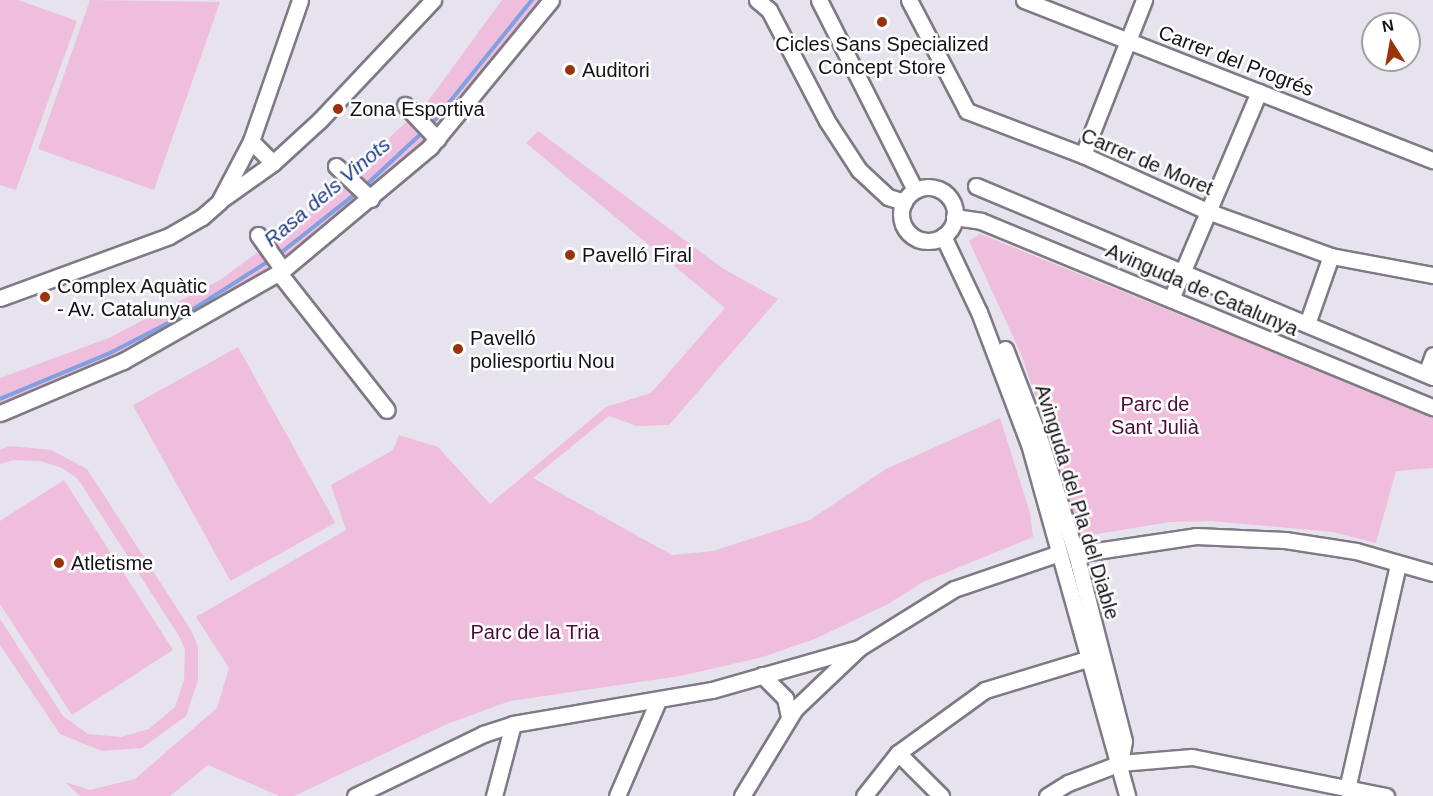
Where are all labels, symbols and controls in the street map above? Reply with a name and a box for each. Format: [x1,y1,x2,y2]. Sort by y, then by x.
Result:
north arrow [1361,12,1421,72]
marker: Cicles Sans Specialized Concept Store [875,15,889,29]
text: N [1381,16,1395,35]
street label: Carrer del Progrés [1155,20,1317,102]
place label: Cicles Sans Specialized Concept Store [775,32,989,79]
place label: Auditori [582,58,650,82]
marker: Auditori [563,63,577,77]
place label: Zona Esportiva [350,97,485,121]
marker: Zona Esportiva [331,102,345,116]
street label: Carrer de Moret [1077,123,1217,201]
water label: Rasa dels Vinots [259,132,395,252]
street label: Avinguda de Catalunya [1102,239,1302,341]
place label: Pavelló Firal [582,243,692,267]
marker: Pavelló Firal [563,248,577,262]
place label: Complex Aquàtic - Av. Catalunya [57,274,208,321]
marker: Complex Aquàtic - Av. Catalunya [38,290,52,304]
place label: Pavelló poliesportiu Nou [470,326,615,373]
marker: Pavelló poliesportiu Nou [451,342,465,356]
street label: Avinguda del Pla del Diable [1030,382,1124,622]
park label: Parc de Sant Julià [1111,393,1199,440]
place label: Atletisme [71,551,153,575]
marker: Atletisme [52,556,66,570]
park label: Parc de la Tria [470,620,600,644]

